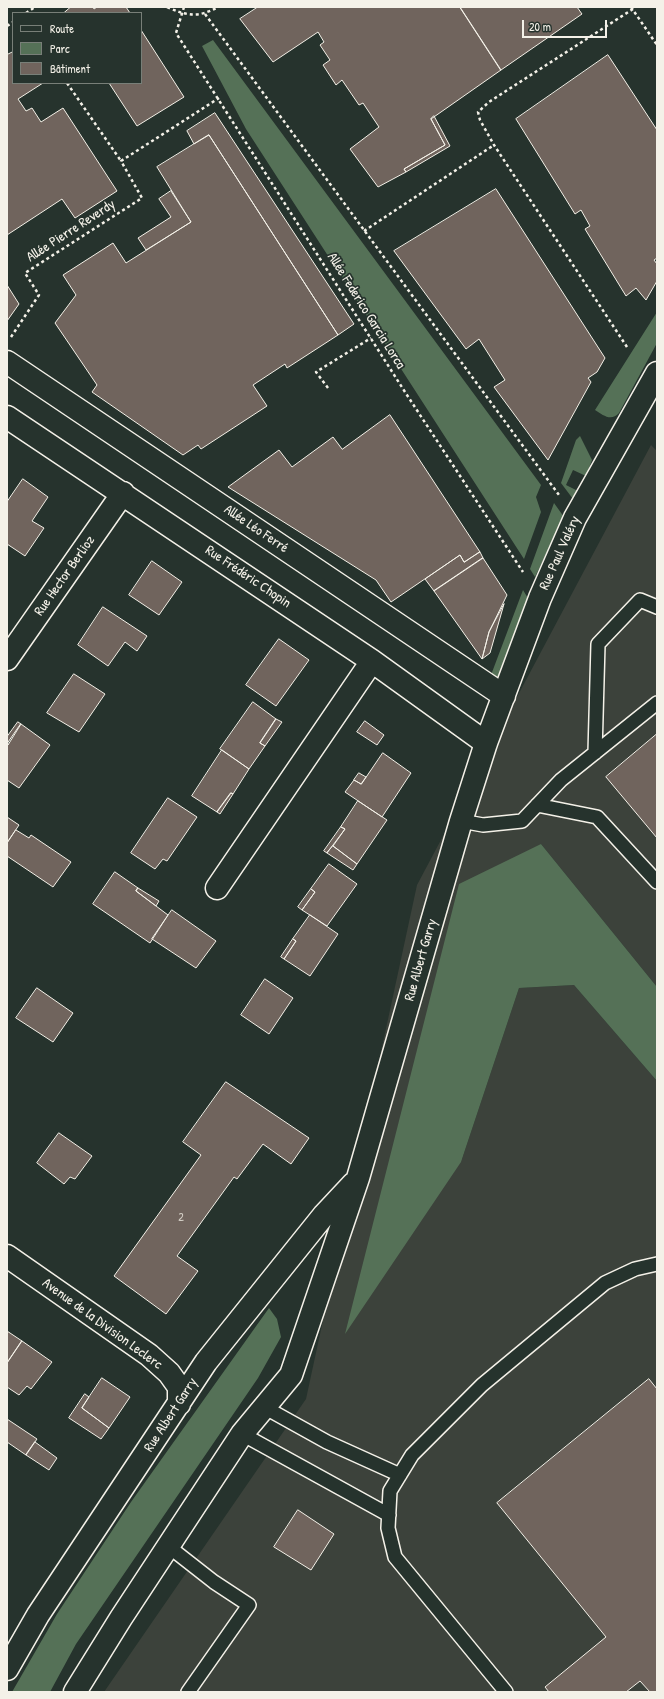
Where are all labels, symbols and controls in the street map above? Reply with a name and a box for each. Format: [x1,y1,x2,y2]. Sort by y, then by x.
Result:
legend [12,12,142,84]
scale bar [524,12,609,38]
text: 20 m [529,18,551,35]
text: Route [50,20,74,37]
text: Parc [50,40,70,57]
text: Bâtiment [50,60,90,77]
street label: Allée Pierre Reverdy [24,196,118,266]
street label: Allée Federico Garcia Lorca [323,250,409,372]
street label: Allée Léo Ferré [221,501,291,557]
street label: Rue Paul Valéry [536,513,584,593]
street label: Rue Hector Berlioz [31,533,99,619]
street label: Rue Frédéric Chopin [202,542,294,612]
street label: Rue Albert Garry [401,917,441,1003]
house number: 2 [178,1211,184,1225]
street label: Avenue de la Division Leclerc [39,1275,165,1373]
street label: Rue Albert Garry [141,1375,201,1455]

